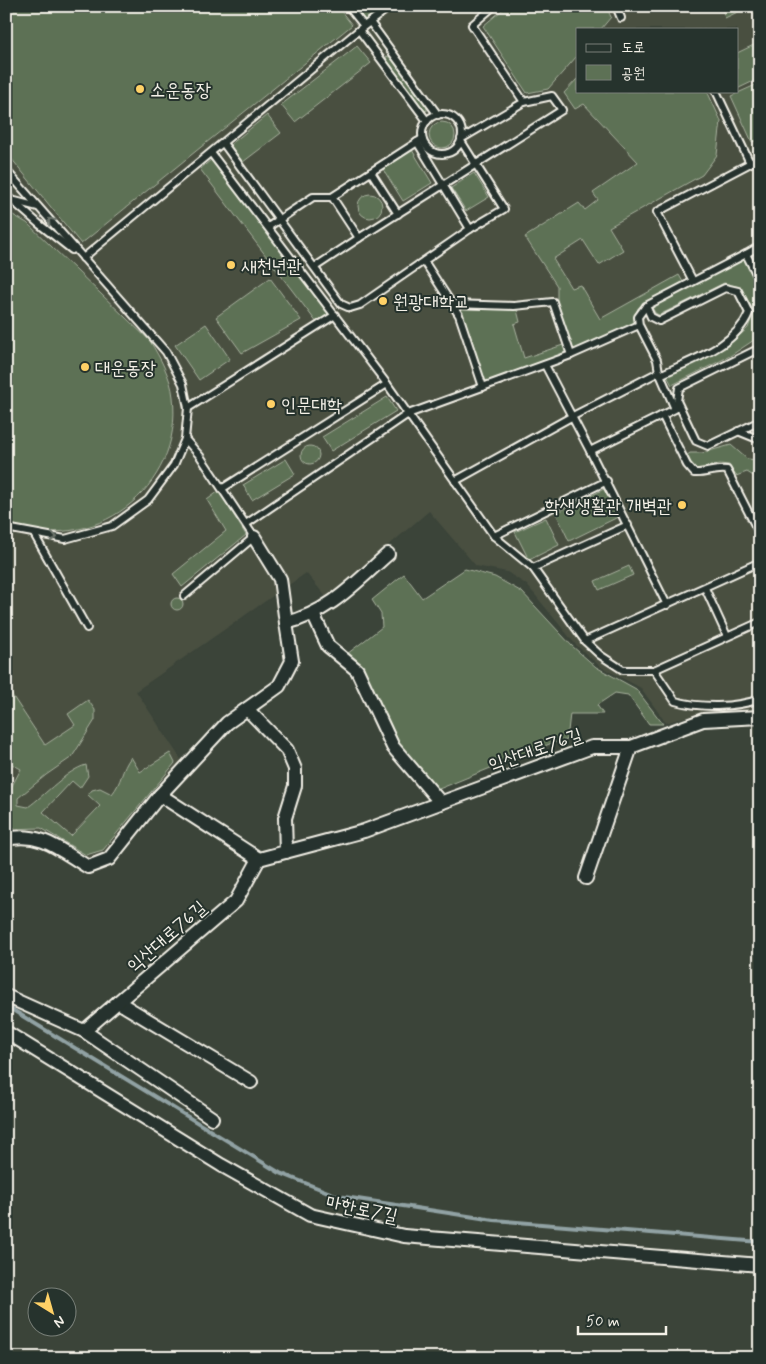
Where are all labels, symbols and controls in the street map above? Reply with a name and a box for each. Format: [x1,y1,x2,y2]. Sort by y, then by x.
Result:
legend [576,28,738,92]
text: 도로 [621,38,645,58]
text: 공원 [621,64,645,84]
place label: 소운동장 [150,78,211,103]
marker: 소운동장 [134,83,146,95]
one-way arrow [47,218,56,227]
place label: 새천년관 [241,254,302,279]
marker: 새천년관 [225,259,237,271]
place label: 원광대학교 [393,290,469,315]
marker: 원광대학교 [377,295,389,307]
place label: 대운동장 [95,356,156,381]
marker: 대운동장 [79,361,91,373]
place label: 인문대학 [281,393,342,418]
marker: 인문대학 [265,398,277,410]
place label: 학생생활관 개벽관 [545,494,672,519]
marker: 학생생활관 개벽관 [676,499,688,511]
one-way arrow [50,532,58,542]
street label: 익산대로76길 [485,723,586,778]
street label: 익산대로76길 [122,896,212,979]
street label: 마한로7길 [324,1190,400,1229]
north arrow [28,1286,78,1336]
scale bar [578,1304,666,1336]
text: N [50,1312,68,1332]
text: 50 m [586,1312,620,1332]

